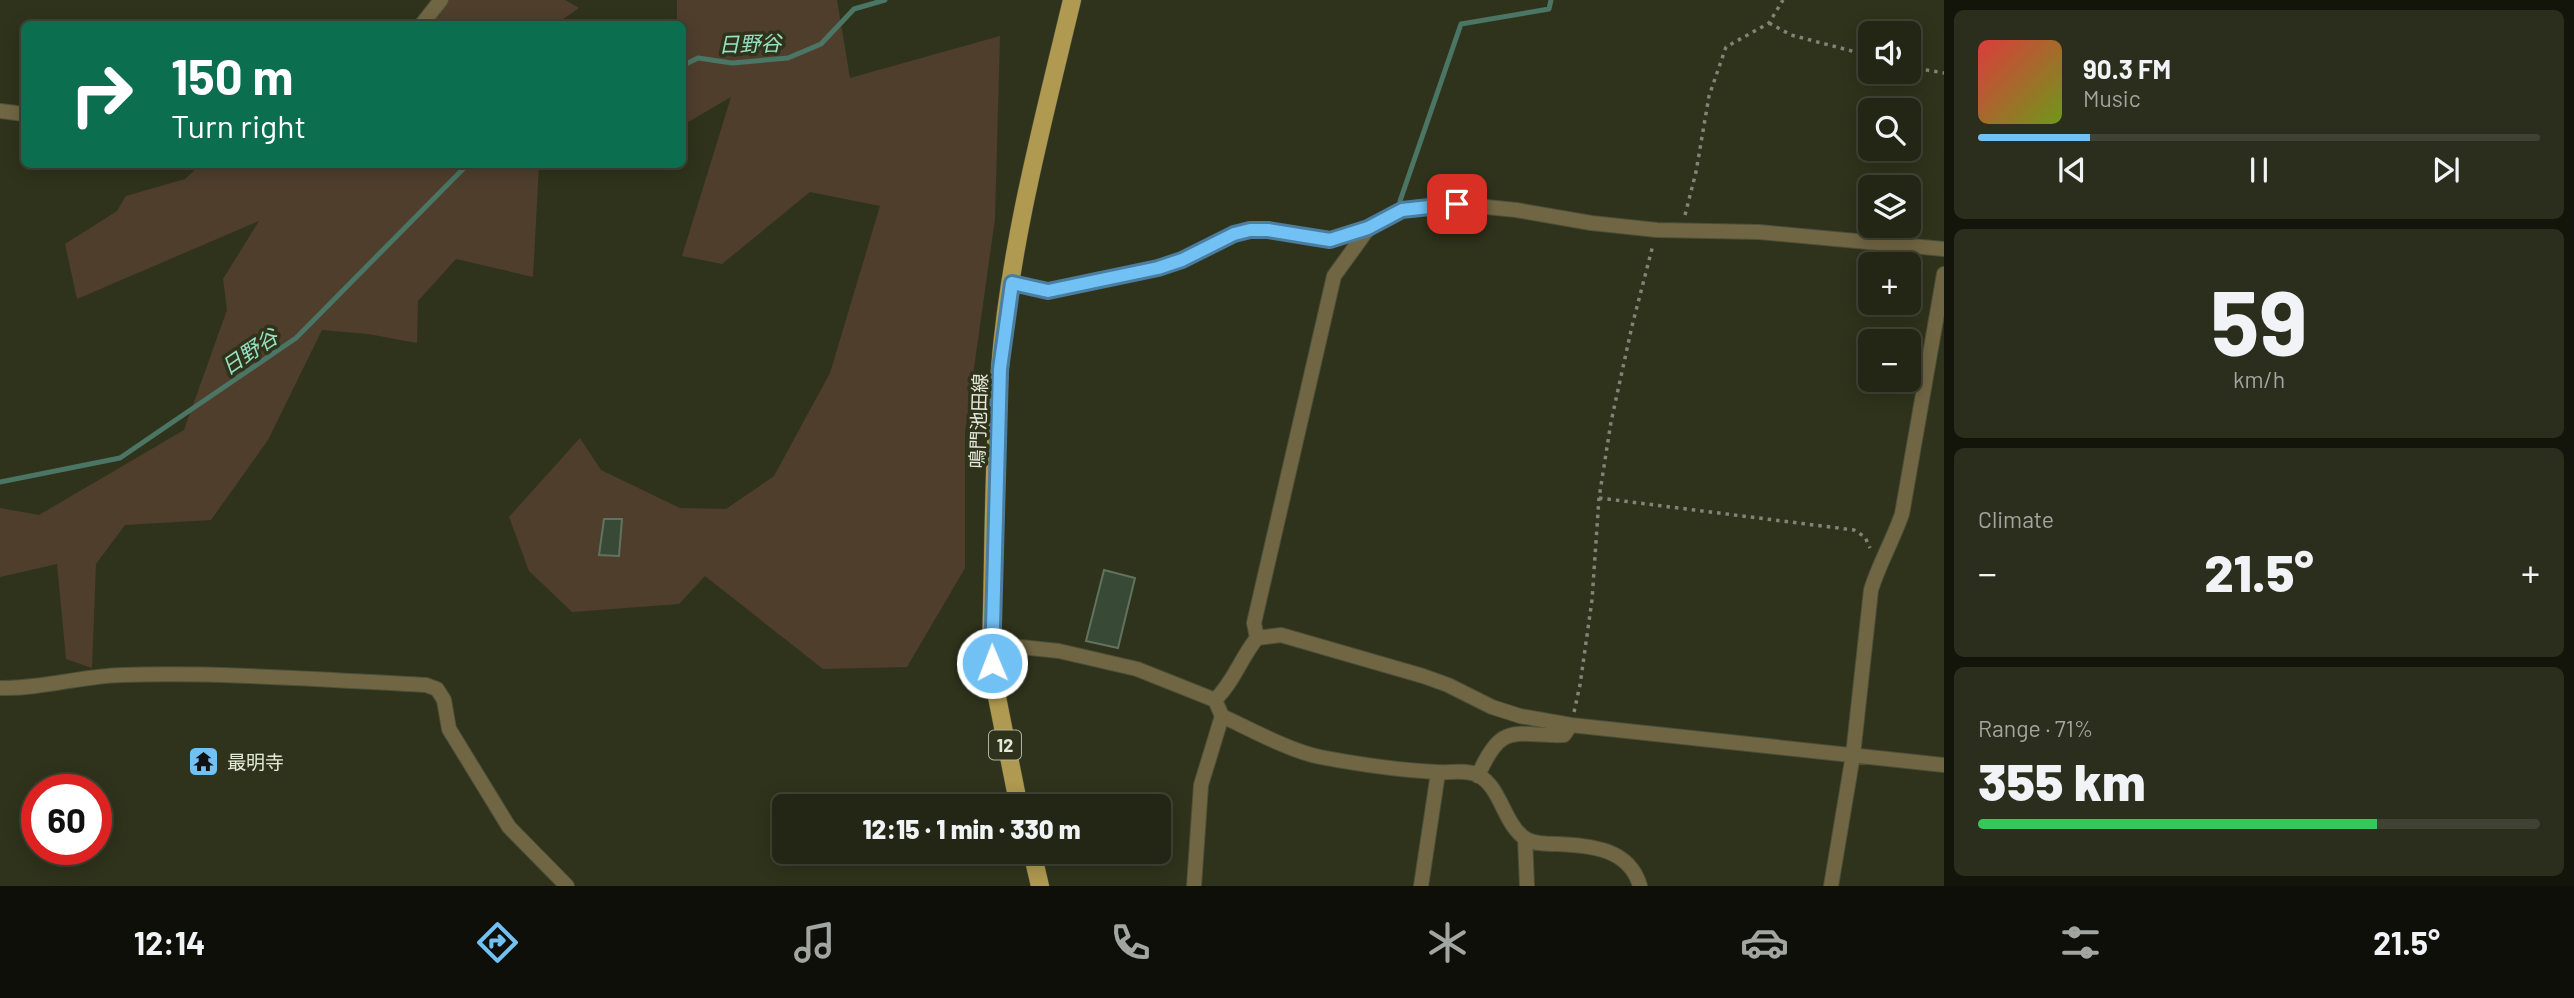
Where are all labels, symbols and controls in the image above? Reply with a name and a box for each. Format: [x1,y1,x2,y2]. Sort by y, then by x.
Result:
map controls [1858,21,1921,392]
button: sound [1858,21,1921,84]
water label: 日野谷 [718,29,784,57]
text: 150 m [171,46,293,105]
icon: right [56,49,147,140]
text: 90.3 FM [2083,53,2171,84]
text: Music [2083,84,2141,112]
button: search [1858,98,1921,161]
text: Turn right [171,106,306,144]
icon: previous [2053,151,2091,189]
icon: pause [2240,151,2278,189]
icon: next [2427,151,2465,189]
pin [1427,174,1487,234]
button: layers [1858,175,1921,238]
icon: arrive [1438,185,1476,223]
button: + [1858,252,1921,315]
text: 59 [2210,265,2308,374]
water label: 日野谷 [216,322,284,379]
button: − [1858,329,1921,392]
text: km/h [2233,365,2285,393]
street label: 鳴門池田線 [965,373,991,469]
text: Climate [1978,505,2054,533]
text: 21.5° [2204,540,2314,602]
text: − [1978,549,1997,595]
text: + [2521,549,2540,595]
position arrow [955,626,1029,700]
text: Range · 71% [1978,714,2093,742]
road number: 12 [989,730,1021,760]
temple icon: 最明寺 [187,744,221,778]
text: 355 km [1978,749,2146,811]
place label: 最明寺 [227,750,284,773]
speed limit sign: 60 [21,774,112,865]
text: 12:15 · 1 min · 330 m [862,813,1081,844]
icon: directions [473,918,522,967]
icon: music [790,918,839,967]
icon: phone [1106,918,1155,967]
icon: climate [1423,918,1472,967]
icon: car [1740,918,1789,967]
icon: filters [2056,918,2105,967]
text: 12:14 [134,923,205,961]
text: 21.5° [2373,923,2440,961]

